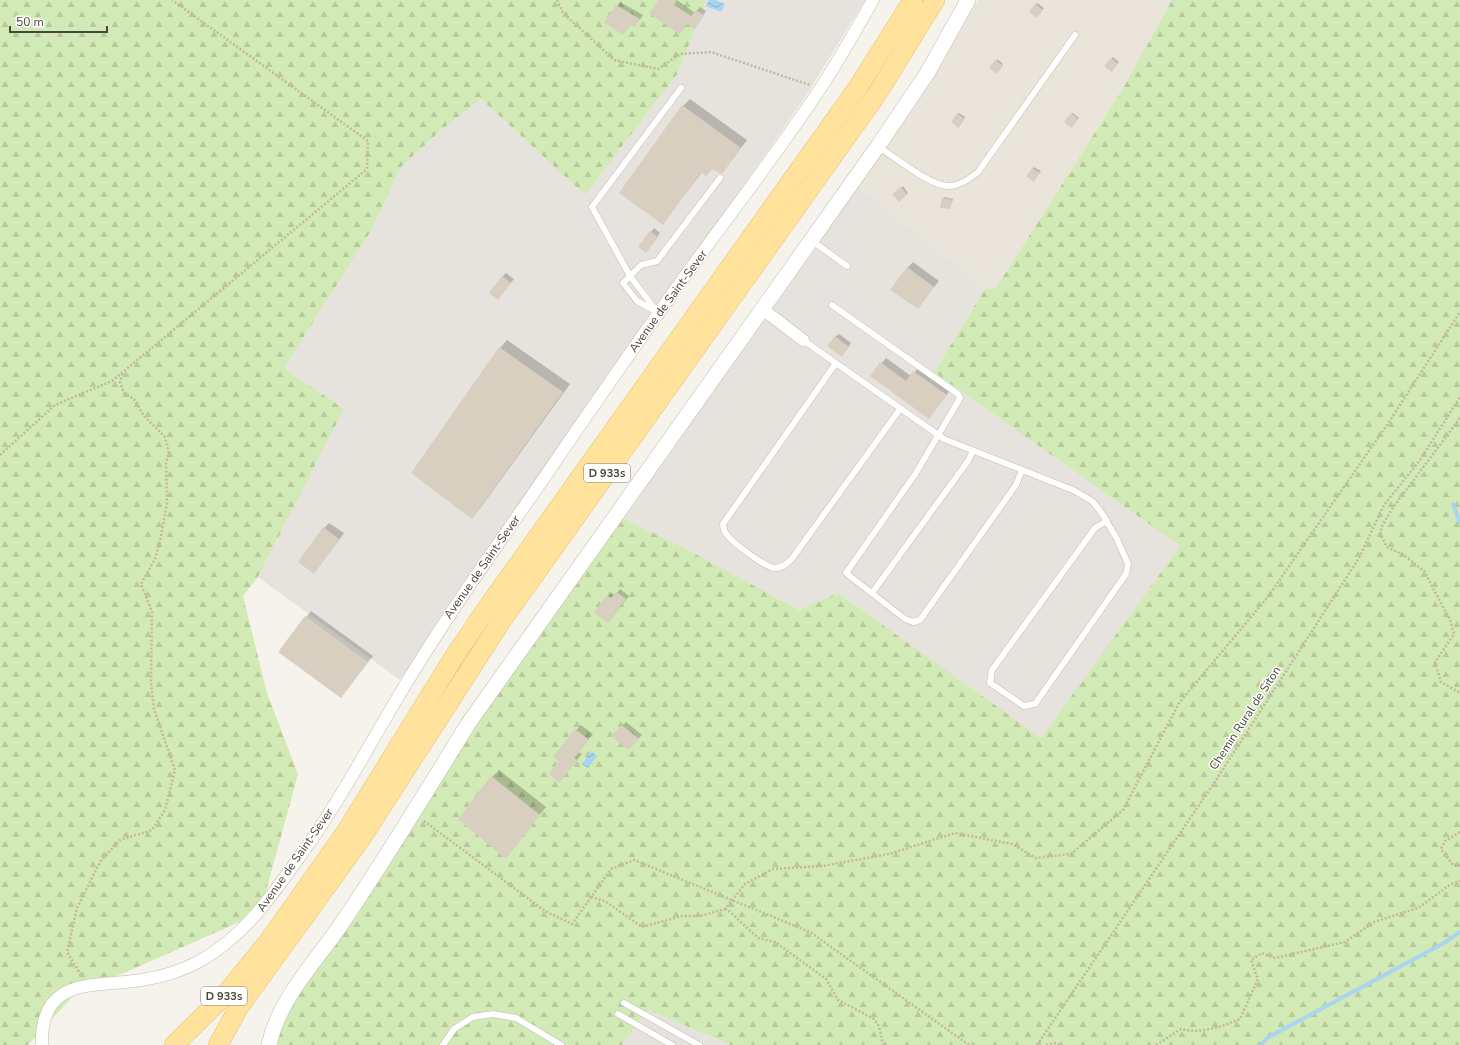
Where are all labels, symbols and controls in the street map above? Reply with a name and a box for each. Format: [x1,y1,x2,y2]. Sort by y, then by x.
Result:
scale bar [10,8,107,34]
text: 50 m [16,14,44,30]
street label: Avenue de Saint-Sever [625,246,711,356]
road number: D 933s [584,464,630,482]
street label: Avenue de Saint-Sever [440,511,524,622]
street label: Chemin Rural de Siton [1205,663,1285,773]
street label: Avenue de Saint-Sever [253,804,337,915]
road number: D 933s [201,987,247,1005]

